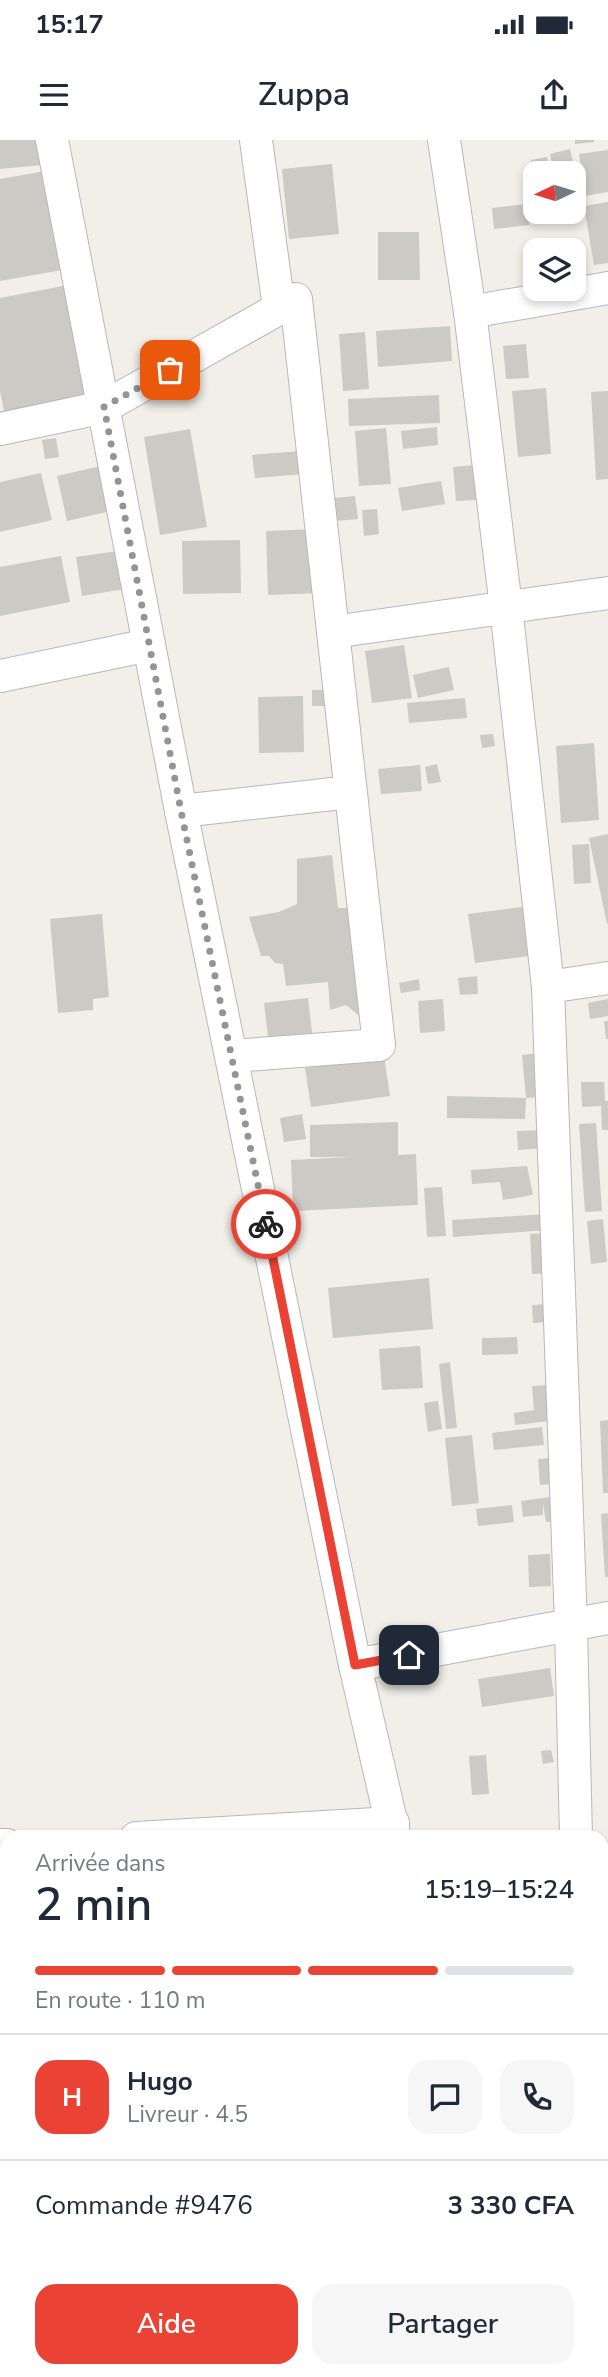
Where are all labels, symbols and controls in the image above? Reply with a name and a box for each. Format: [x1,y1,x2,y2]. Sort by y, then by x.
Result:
text: 15:17 [35,7,104,42]
text: Zuppa [258,73,350,116]
icon: menu [35,76,73,114]
icon: share [535,76,573,114]
north arrow [523,161,586,224]
map controls [523,161,586,301]
button: layers [523,238,586,301]
pin [140,340,200,400]
icon: bag [151,351,189,389]
courier [231,1189,301,1259]
icon: bike [247,1205,285,1243]
pin [379,1625,439,1685]
icon: home [390,1636,428,1674]
text: Arrivée dans [35,1848,165,1879]
text: 15:19–15:24 [424,1872,574,1907]
text: 2 min [35,1873,152,1936]
text: En route · 110 m [35,1985,205,2016]
button: chat [408,2060,482,2134]
button: phone [500,2060,574,2134]
text: Hugo [127,2064,193,2099]
text: H [62,2080,82,2115]
text: Livreur · 4.5 [127,2099,248,2130]
text: Commande #9476 [35,2188,253,2223]
text: 3 330 CFA [447,2188,574,2223]
button: Aide [35,2284,298,2364]
button: Partager [312,2284,574,2364]

